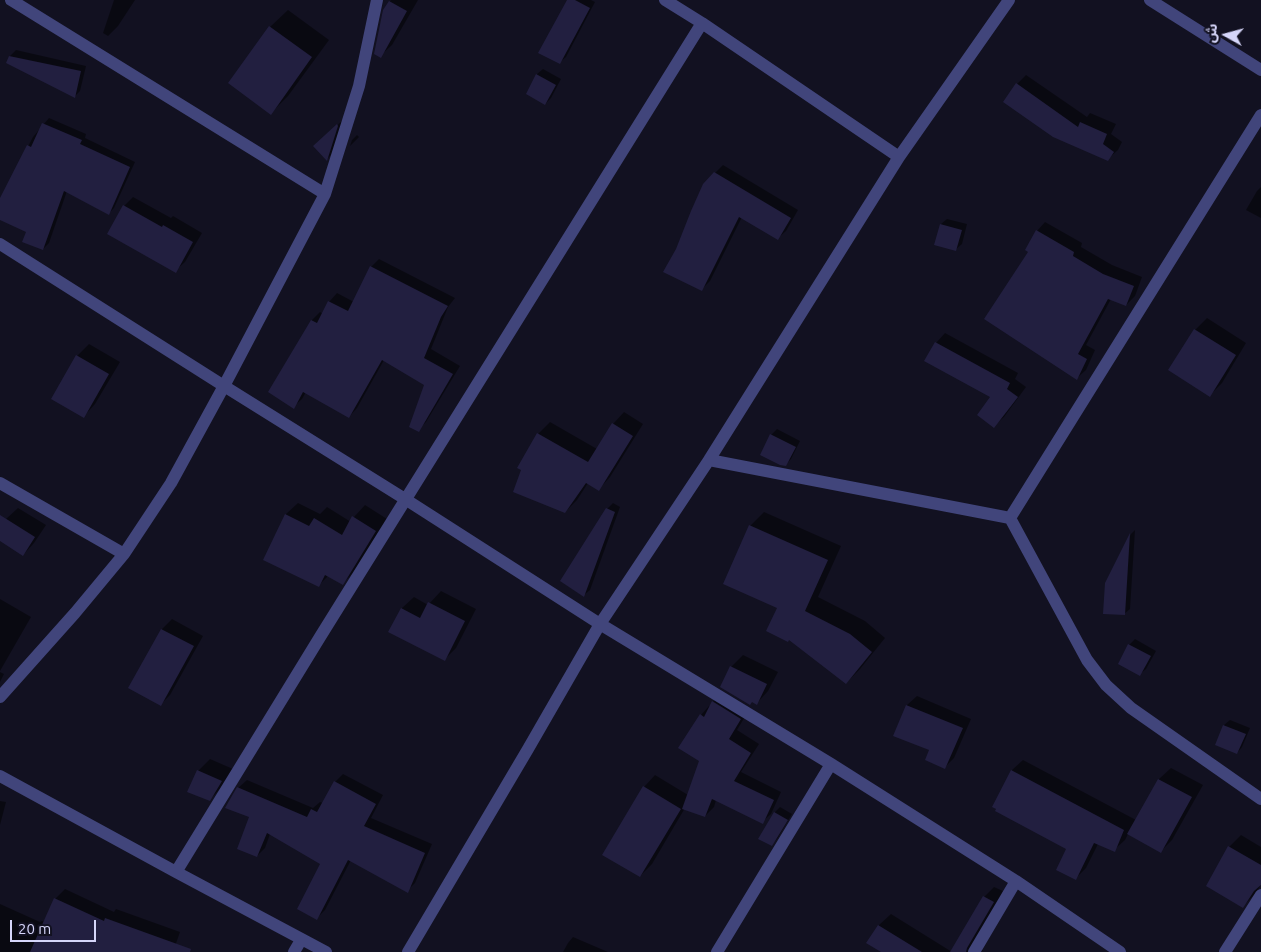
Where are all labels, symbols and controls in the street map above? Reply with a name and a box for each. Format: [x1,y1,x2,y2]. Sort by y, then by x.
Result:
north arrow [1201,10,1251,60]
text: ش [1202,23,1220,44]
scale bar [12,910,99,942]
text: 20 m [18,920,51,937]

